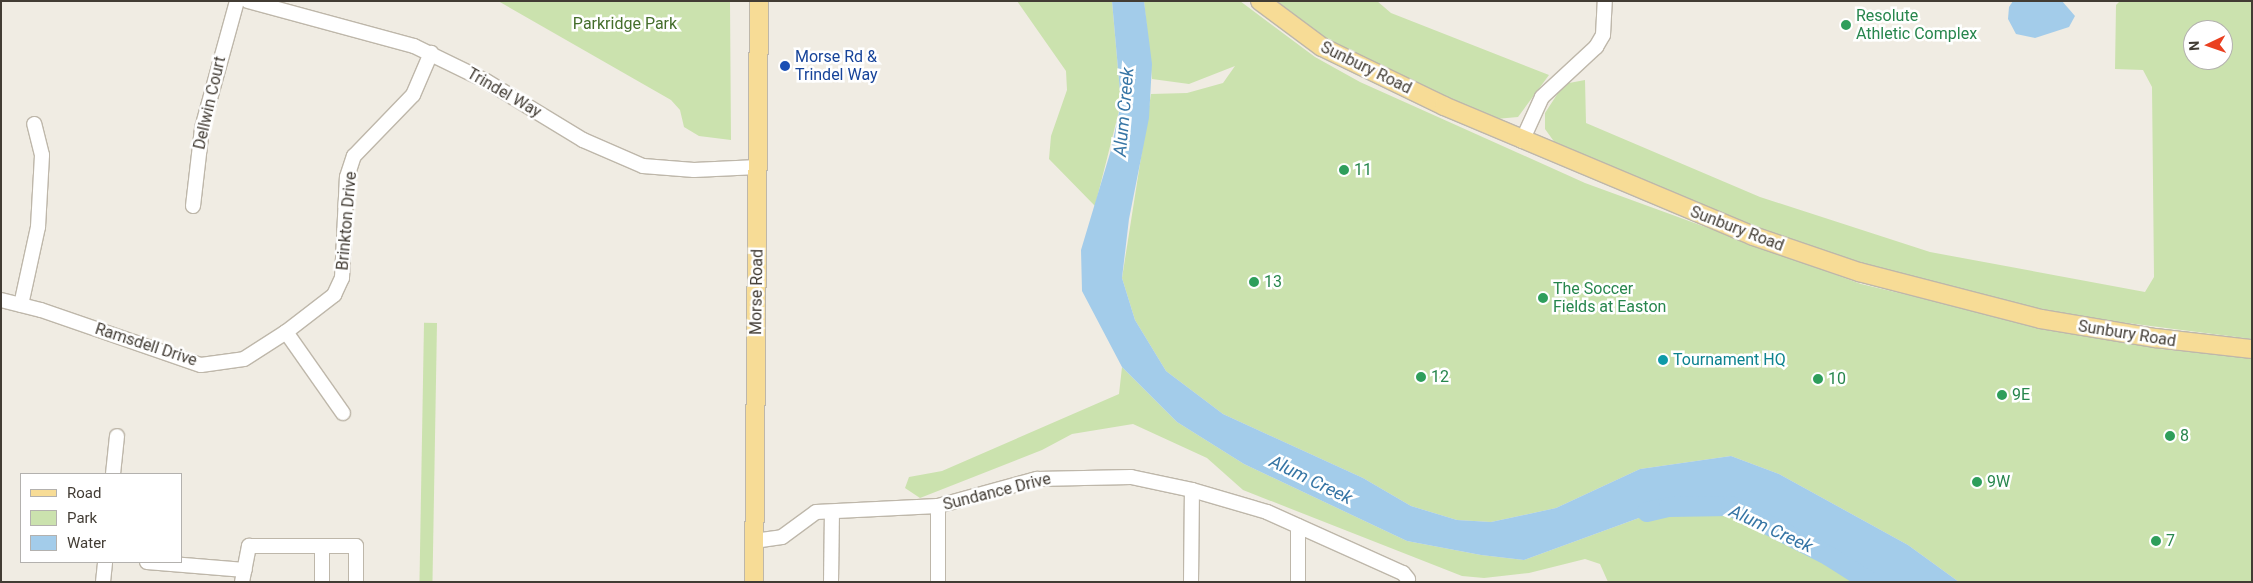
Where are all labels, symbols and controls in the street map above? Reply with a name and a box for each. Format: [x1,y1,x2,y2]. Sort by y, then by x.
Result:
place label: Resolute Athletic Complex [1856,6,1977,44]
park label: Parkridge Park [573,14,677,34]
marker: Resolute Athletic Complex [1840,19,1852,31]
north arrow [2183,20,2233,70]
street label: Sunbury Road [1317,38,1415,98]
text: N [2186,40,2202,51]
place label: Morse Rd & Trindel Way [795,47,878,85]
street label: Dellwin Court [190,55,230,151]
marker: Morse Rd & Trindel Way [779,60,791,72]
street label: Trindel Way [463,64,545,122]
water label: Alum Creek [1109,66,1139,158]
place label: 11 [1354,160,1372,180]
marker: 11 [1338,164,1350,176]
street label: Brinkton Drive [333,171,361,271]
street label: Sunbury Road [1687,202,1787,256]
street label: Morse Road [747,249,767,335]
place label: 13 [1264,272,1282,292]
marker: 13 [1248,276,1260,288]
place label: The Soccer Fields at Easton [1553,279,1666,317]
marker: The Soccer Fields at Easton [1537,292,1549,304]
street label: Sunbury Road [2077,317,2177,351]
street label: Ramsdell Drive [93,319,199,371]
place label: Tournament HQ [1673,350,1786,370]
marker: Tournament HQ [1657,354,1669,366]
place label: 12 [1431,367,1449,387]
place label: 10 [1828,369,1846,389]
marker: 12 [1415,371,1427,383]
marker: 10 [1812,373,1824,385]
place label: 9E [2012,385,2030,405]
marker: 9E [1996,389,2008,401]
place label: 8 [2180,426,2189,446]
marker: 8 [2164,430,2176,442]
water label: Alum Creek [1266,451,1356,509]
street label: Sundance Drive [941,469,1053,515]
place label: 9W [1987,472,2010,492]
legend [20,473,182,563]
marker: 9W [1971,476,1983,488]
text: Road [67,484,101,502]
water label: Alum Creek [1726,500,1816,558]
text: Park [67,509,97,527]
place label: 7 [2166,531,2175,551]
text: Water [67,534,106,552]
marker: 7 [2150,535,2162,547]

